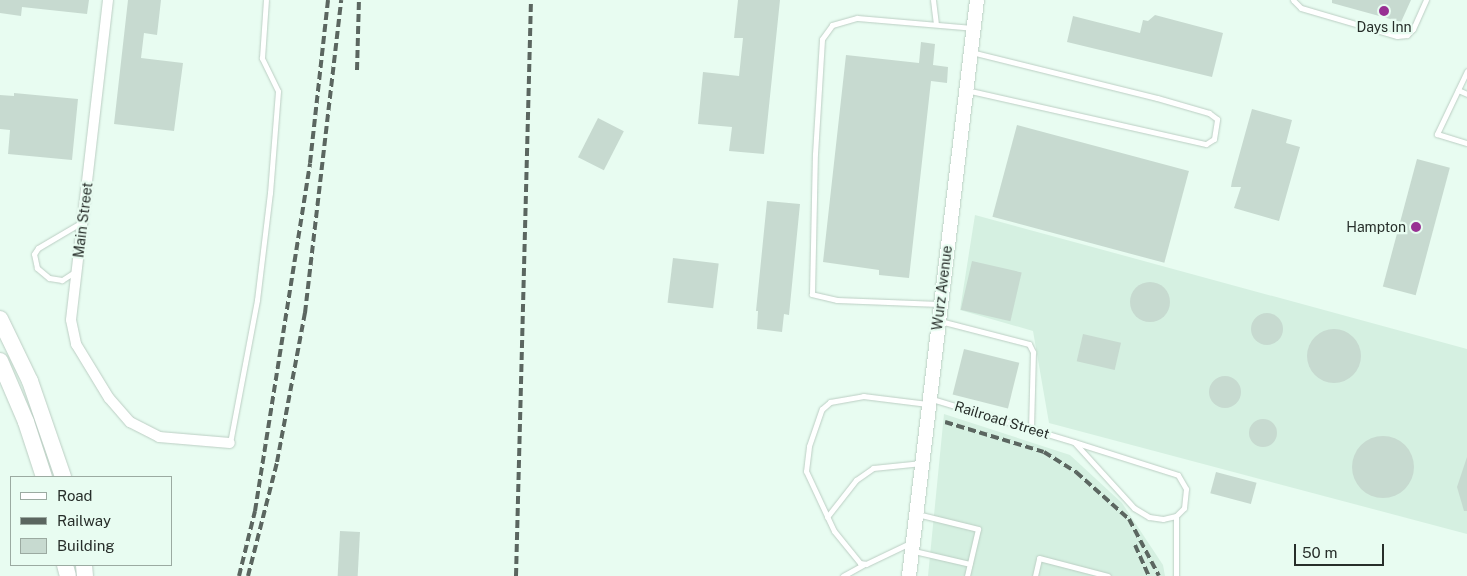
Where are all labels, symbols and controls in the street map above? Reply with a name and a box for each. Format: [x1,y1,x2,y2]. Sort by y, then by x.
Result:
marker: Days Inn [1378,5,1390,17]
place label: Days Inn [1356,19,1412,35]
street label: Main Street [70,181,96,259]
place label: Hampton [1346,219,1406,235]
marker: Hampton [1410,221,1422,233]
street label: Wurz Avenue [928,245,956,331]
street label: Railroad Street [953,398,1051,442]
legend [10,476,172,566]
text: Road [57,487,93,504]
text: Railway [57,512,111,529]
scale bar [1297,534,1387,566]
text: Building [57,537,115,554]
text: 50 m [1302,544,1337,561]

